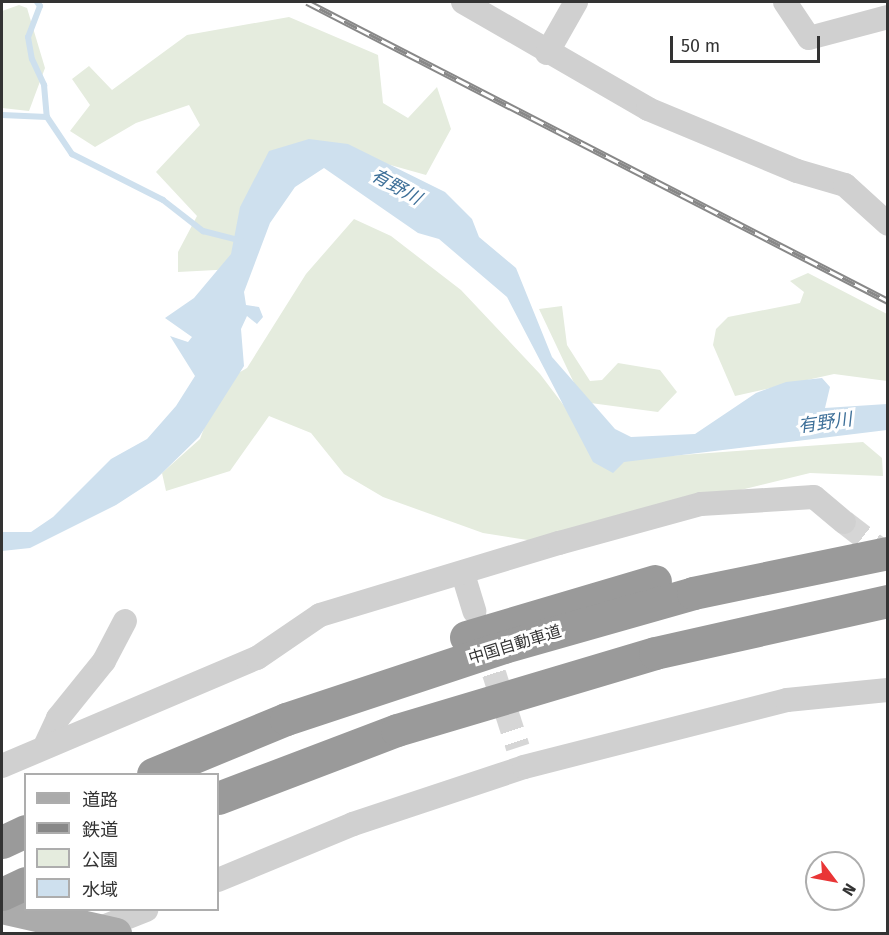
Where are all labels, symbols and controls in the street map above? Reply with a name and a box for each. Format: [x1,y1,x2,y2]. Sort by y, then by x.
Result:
scale bar [673,24,823,62]
text: 50 m [681,35,720,57]
water label: 有野川 [367,164,425,210]
water label: 有野川 [797,409,853,437]
street label: 中国自動車道 [466,622,564,668]
legend [24,773,219,911]
text: 道路 [82,789,118,811]
text: 鉄道 [82,819,118,841]
text: 公園 [82,849,118,871]
north arrow [805,851,865,911]
text: 水域 [82,879,118,901]
text: N [838,880,860,899]

